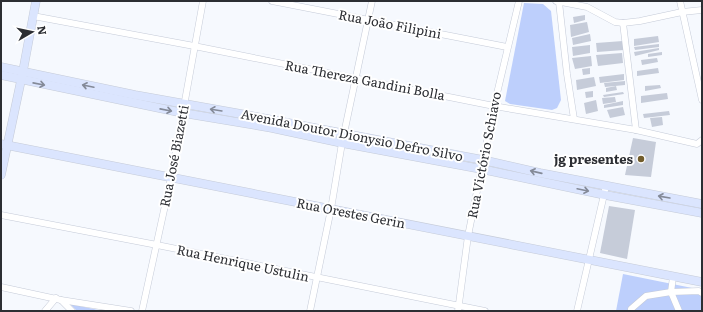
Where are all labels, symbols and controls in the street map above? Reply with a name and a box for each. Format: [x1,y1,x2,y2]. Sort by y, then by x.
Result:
street label: Rua João Filipini [337,4,444,43]
north arrow [12,12,52,52]
text: N [34,24,51,36]
street label: Rua Thereza Gandini Bolla [283,55,447,104]
one-way arrow [32,80,45,88]
one-way arrow [82,81,95,89]
street label: Rua Victório Schiavo [462,89,505,220]
street label: Rua José Biazetti [154,103,193,209]
street label: Avenida Doutor Dionysio Defro Silvo [239,104,465,165]
one-way arrow [160,106,173,114]
one-way arrow [210,106,223,114]
place label: jg presentes [554,149,634,168]
marker: jg presentes [636,154,646,164]
one-way arrow [530,167,543,175]
one-way arrow [576,186,589,194]
one-way arrow [658,192,671,200]
street label: Rua Orestes Gerin [295,193,408,232]
street label: Rua Henrique Ustulin [175,239,311,286]

